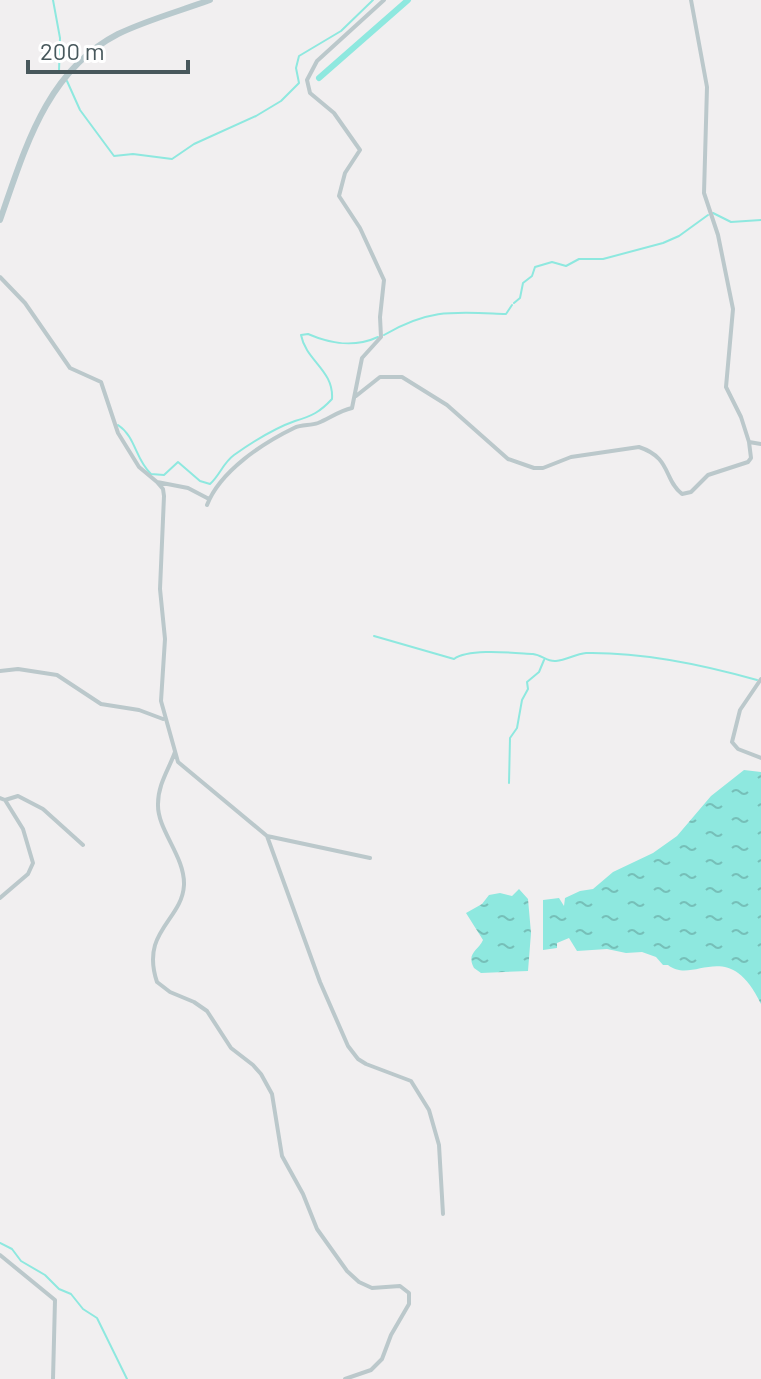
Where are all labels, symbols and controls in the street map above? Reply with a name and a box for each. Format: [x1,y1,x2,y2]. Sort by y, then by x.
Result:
scale bar [28,24,188,74]
text: 200 m [40,36,105,65]

